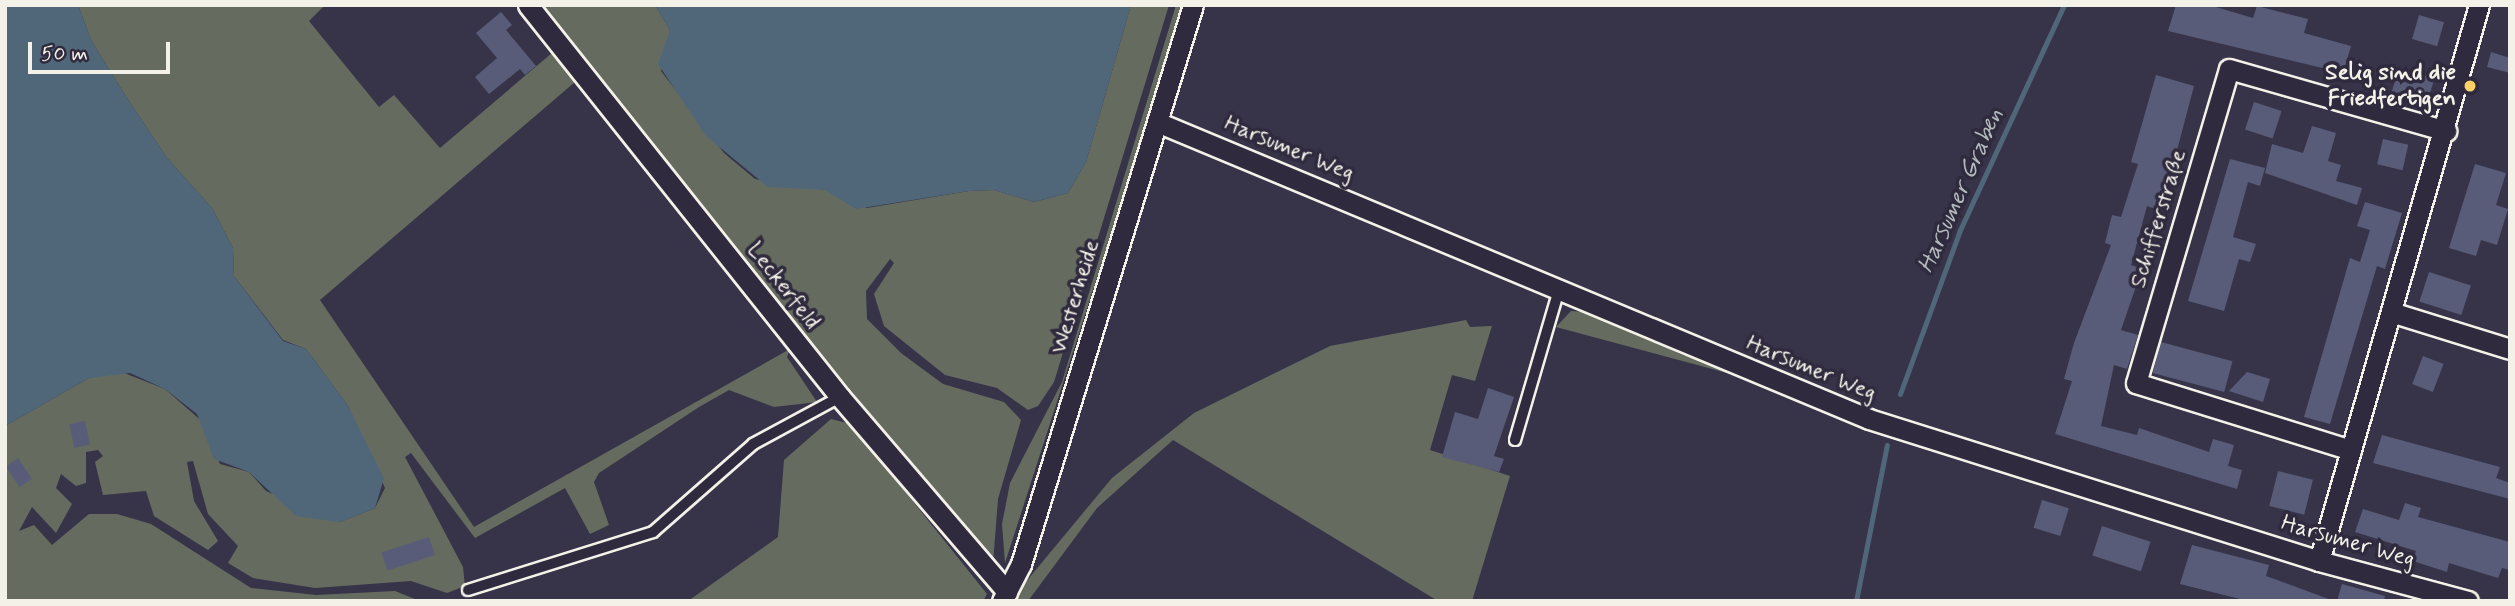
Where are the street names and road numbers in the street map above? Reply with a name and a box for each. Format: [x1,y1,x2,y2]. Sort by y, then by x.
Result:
street label: Harsumer Weg [1219,110,1359,188]
street label: Schifferstraße [2125,147,2193,291]
street label: Leckerfeld [740,237,826,335]
street label: Westerheide [1046,237,1106,357]
street label: Harsumer Weg [1741,330,1881,408]
street label: Harsumer Weg [2277,509,2419,575]

